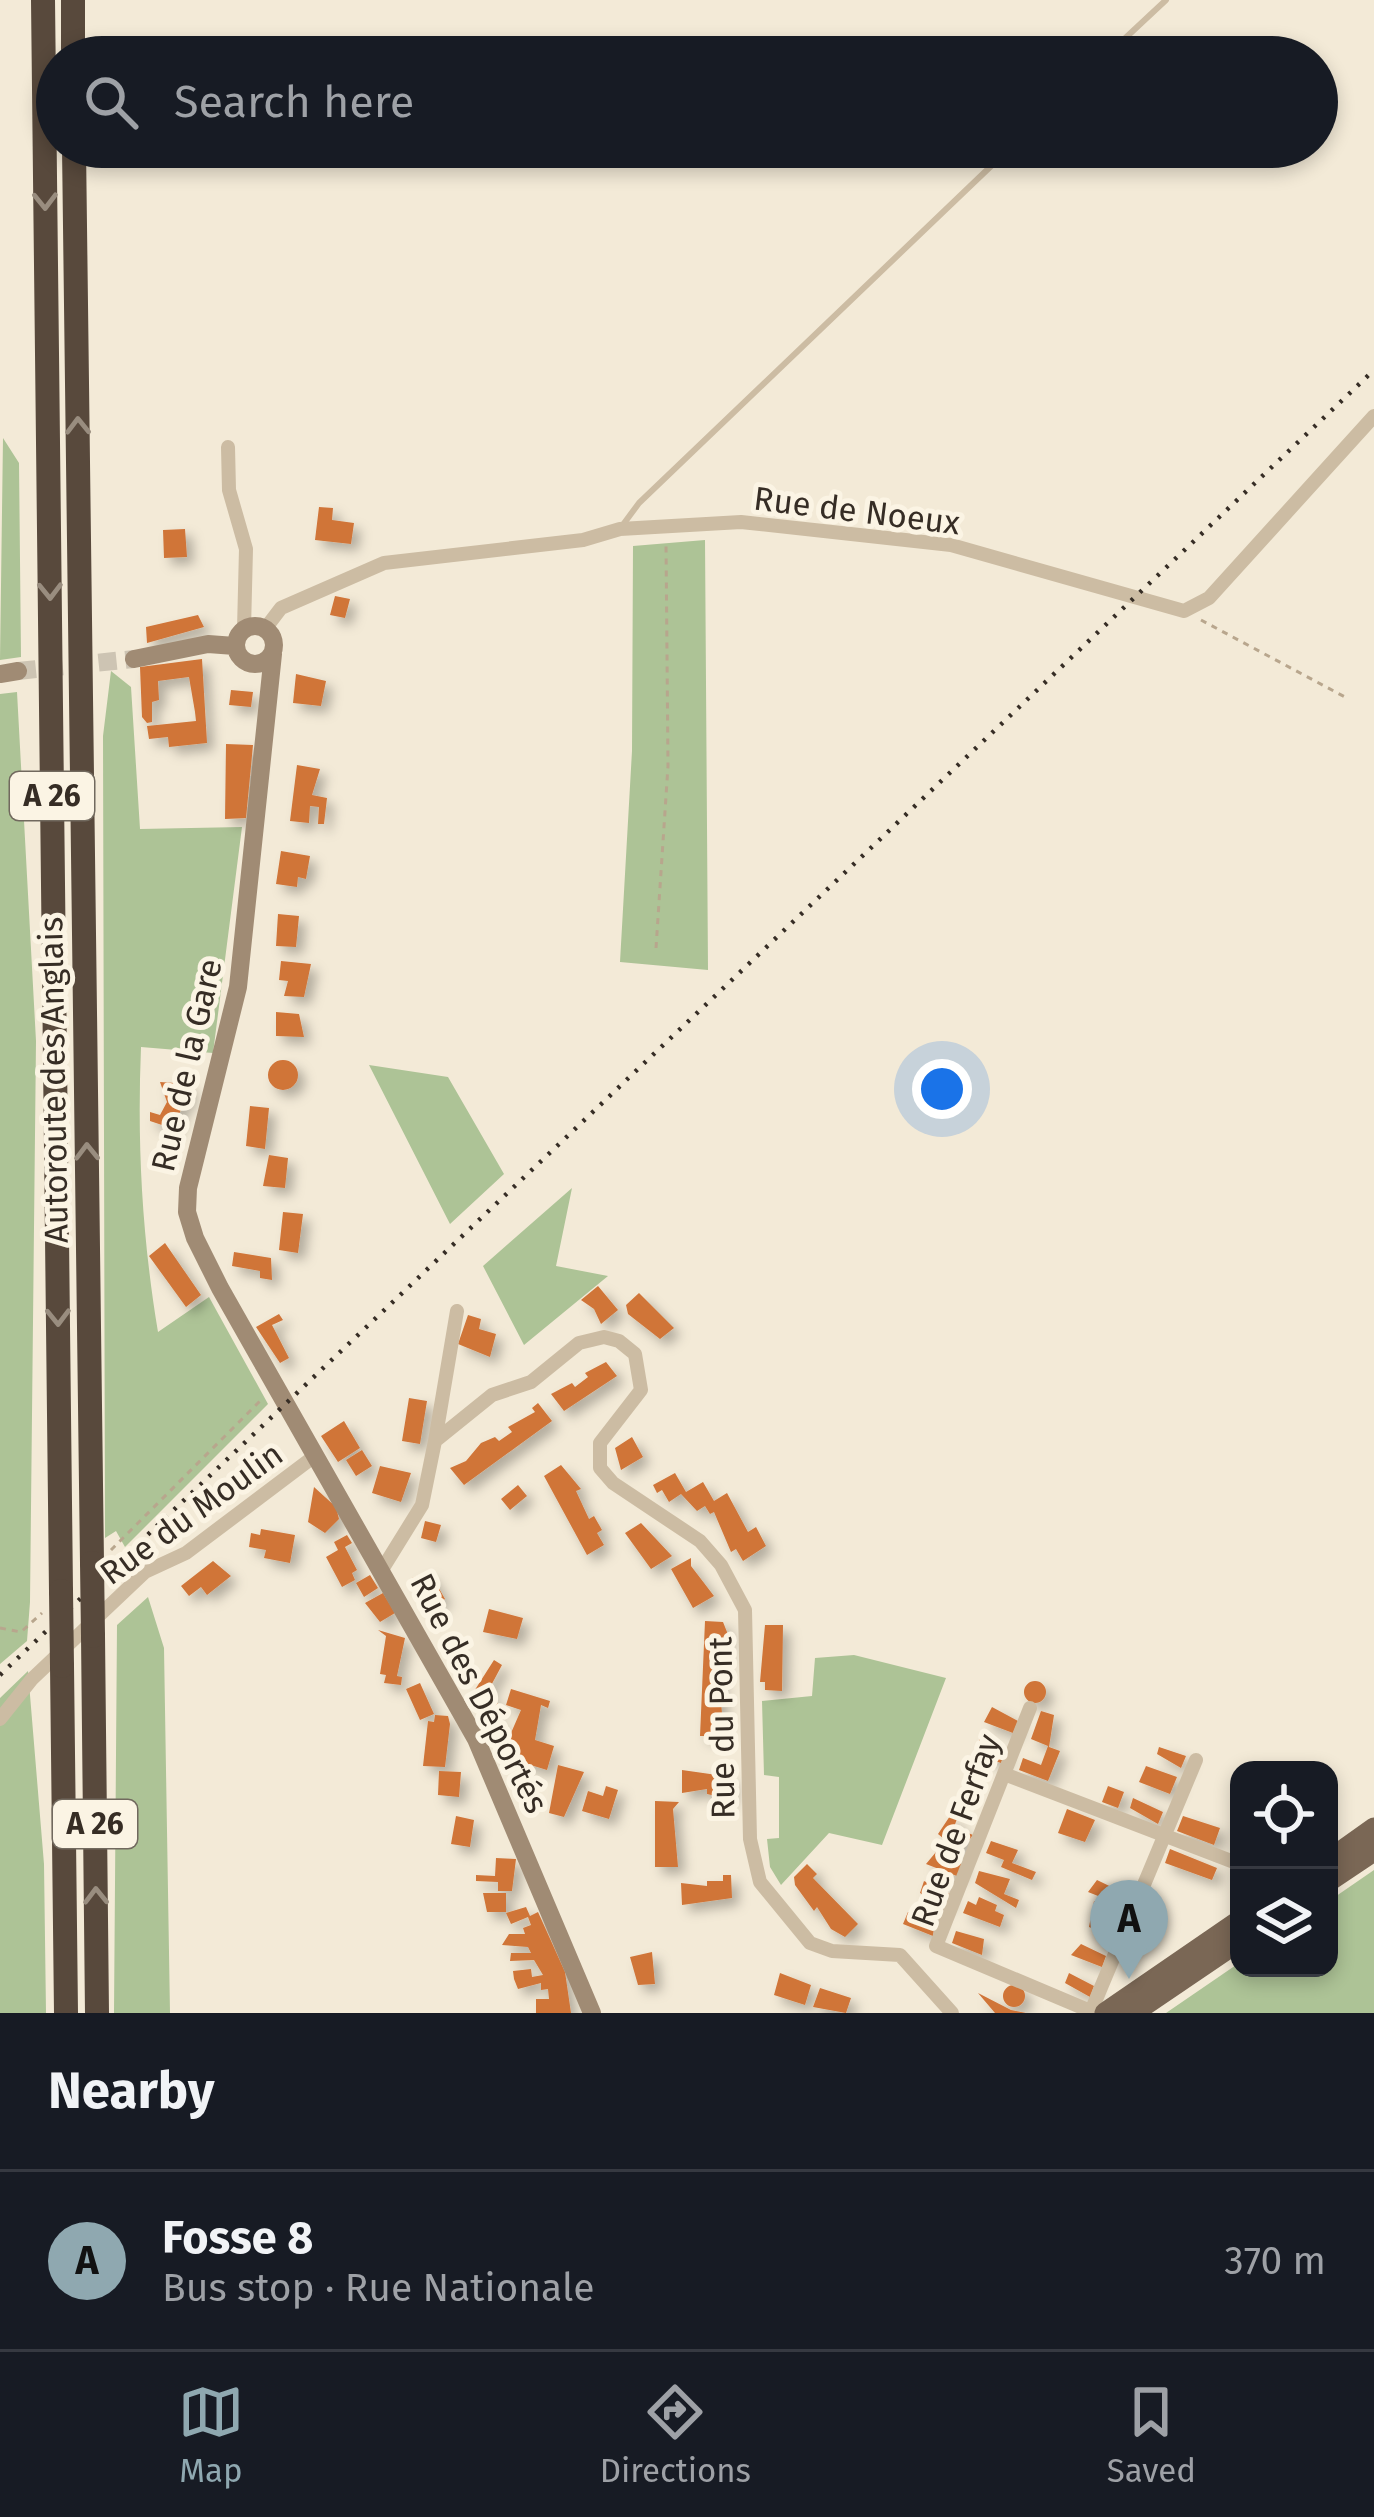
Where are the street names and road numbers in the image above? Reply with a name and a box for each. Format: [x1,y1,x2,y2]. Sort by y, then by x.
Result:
street label: Rue de Noeux [752,479,962,543]
road number: A 26 [10,772,94,820]
street label: Autoroute des Anglais [31,916,77,1244]
street label: Rue de la Gare [143,955,231,1175]
street label: Rue du Moulin [92,1434,291,1593]
street label: Rue des Déportés [401,1567,557,1820]
street label: Rue du Pont [700,1636,744,1819]
street label: Rue de Ferfay [903,1729,1009,1932]
road number: A 26 [53,1800,137,1848]

